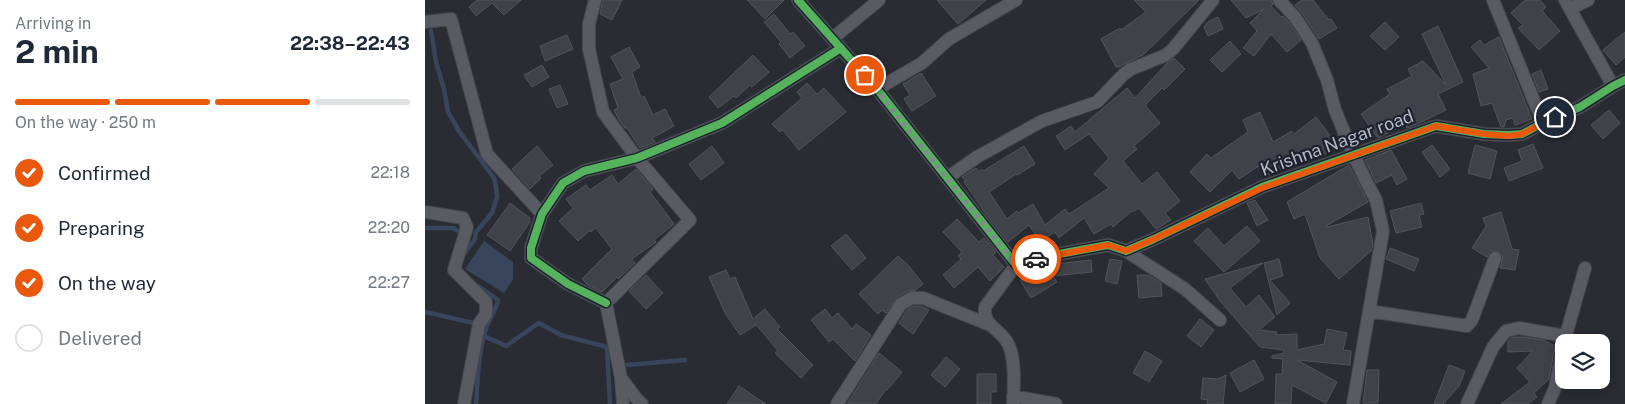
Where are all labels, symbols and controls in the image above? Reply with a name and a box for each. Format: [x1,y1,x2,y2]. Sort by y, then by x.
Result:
text: Arriving in [15,14,91,33]
text: 22:38–22:43 [290,32,410,54]
text: 2 min [15,33,99,70]
pin [844,54,886,96]
icon: bag [851,61,879,89]
pin [1534,96,1576,138]
icon: home [1541,103,1569,131]
street label: Krishna Nagar road [1257,105,1416,180]
text: On the way · 250 m [15,113,156,132]
icon: check [15,159,43,187]
text: Confirmed [58,162,151,184]
text: 22:18 [370,163,410,182]
icon: check [15,214,43,242]
text: Preparing [58,217,145,239]
text: 22:20 [368,218,410,237]
courier [1011,234,1061,284]
icon: car [1022,245,1050,273]
icon: check [15,269,43,297]
text: On the way [58,272,156,294]
text: 22:27 [368,273,410,292]
text: Delivered [58,327,142,349]
map controls [1555,334,1610,389]
button: layers [1555,334,1610,389]

